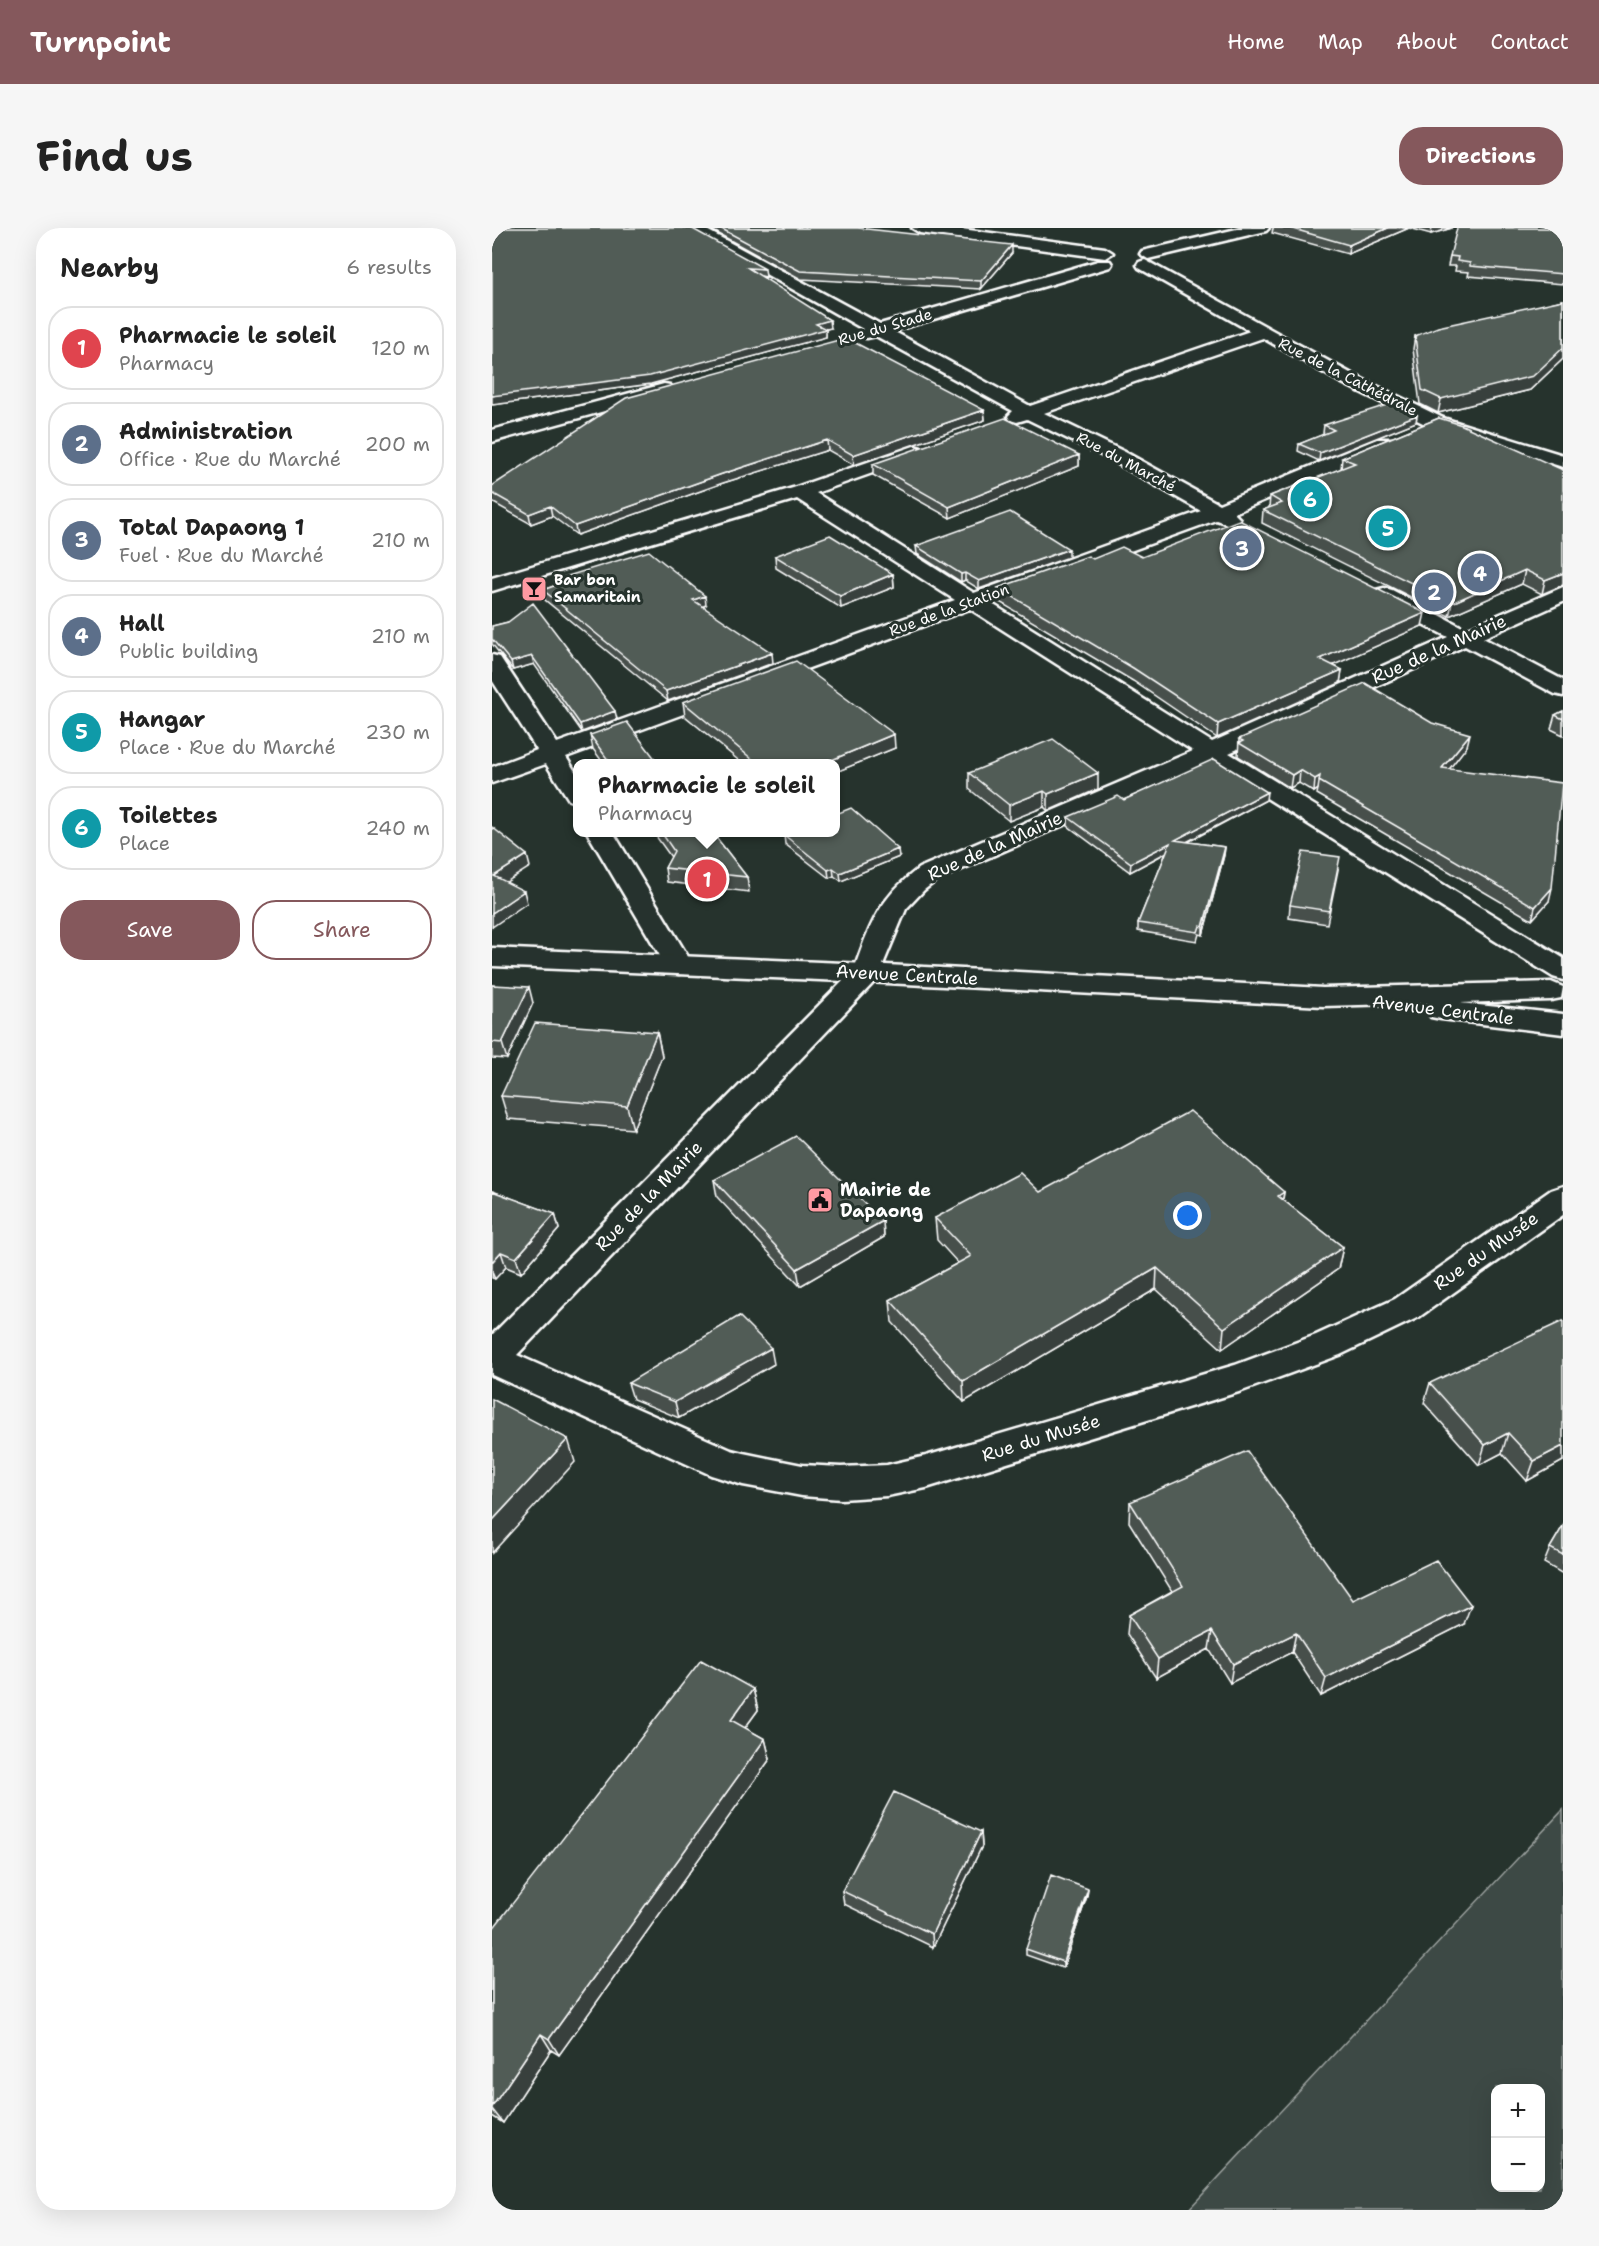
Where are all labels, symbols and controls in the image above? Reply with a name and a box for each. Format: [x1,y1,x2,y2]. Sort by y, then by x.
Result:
text: Turnpoint [30,23,171,61]
text: Home [1227,28,1285,56]
text: Map [1318,28,1363,56]
text: About [1396,28,1457,56]
text: Contact [1490,28,1569,56]
button: Directions [1399,127,1563,185]
text: Find us [36,128,193,184]
text: Nearby [60,250,159,285]
text: 6 results [346,254,432,280]
street label: Rue du Stade [836,304,934,350]
text: Pharmacie le soleil [119,321,336,350]
street label: Rue de la Cathédrale [1275,333,1421,421]
text: 1 [77,335,86,361]
text: 120 m [371,335,430,361]
text: Pharmacy [119,350,214,376]
text: Administration [119,417,293,446]
street label: Rue du Marché [1073,427,1179,497]
text: 2 [75,431,89,457]
text: 200 m [365,431,430,457]
text: Office · Rue du Marché [119,446,341,472]
pin: 6 [1290,476,1330,522]
pin: 5 [1368,506,1408,550]
text: Total Dapaong 1 [119,513,304,542]
pin: 3 [1222,526,1262,570]
text: 3 [75,527,89,553]
text: 210 m [371,527,430,553]
text: Fuel · Rue du Marché [119,542,324,568]
pin: 4 [1460,550,1500,596]
place label: Bar bon Samaritain [554,570,641,607]
pin: 2 [1414,570,1454,614]
bar icon: Bar bon Samaritain [519,574,549,604]
street label: Rue de la Station [886,579,1012,641]
text: Hall [119,609,165,638]
street label: Rue de la Mairie [1368,609,1510,689]
text: 4 [75,623,89,649]
text: 210 m [371,623,430,649]
text: Public building [119,638,258,664]
text: Hangar [119,705,205,734]
text: 5 [75,719,88,745]
text: 230 m [365,719,430,745]
text: Place · Rue du Marché [119,734,336,760]
popup [573,759,840,837]
text: Pharmacie le soleil [598,771,815,800]
text: Pharmacy [598,800,693,826]
text: Toilettes [119,801,218,830]
street label: Rue de la Mairie [924,806,1066,886]
text: 6 [75,815,89,841]
text: 240 m [365,815,430,841]
text: Place [119,830,170,856]
pin: 1 [688,856,726,902]
button: Save [60,900,240,960]
button: Share [252,900,432,960]
street label: Avenue Centrale [835,959,979,991]
street label: Avenue Centrale [1371,989,1515,1031]
street label: Rue de la Mairie [590,1136,708,1256]
place label: Mairie de Dapaong [840,1178,931,1223]
public building icon: Mairie de Dapaong [805,1185,835,1215]
your location [1173,1201,1202,1230]
street label: Rue du Musée [1429,1206,1543,1296]
street label: Rue du Musée [979,1409,1103,1467]
map controls [1491,2084,1545,2192]
button: + [1491,2084,1545,2138]
button: − [1491,2138,1545,2192]

